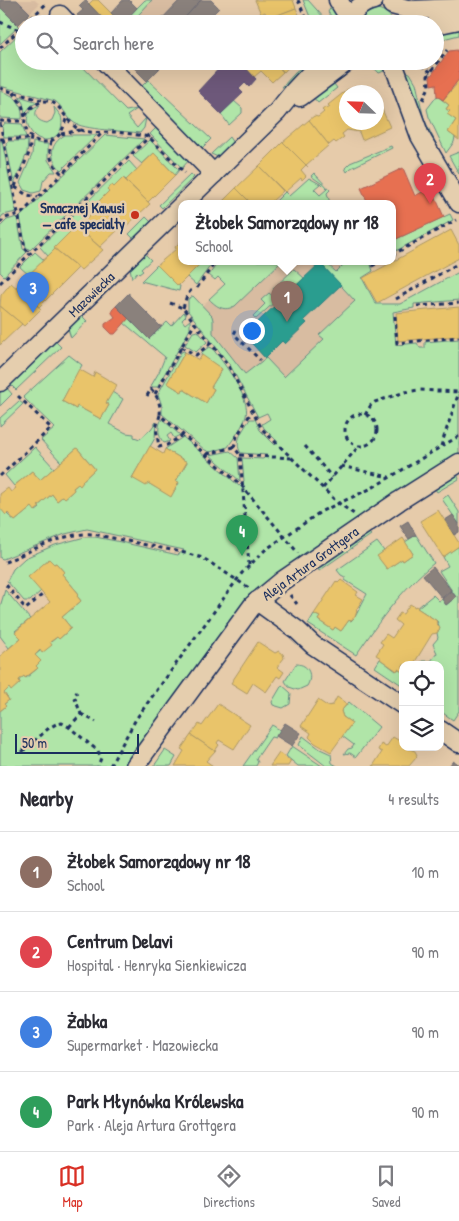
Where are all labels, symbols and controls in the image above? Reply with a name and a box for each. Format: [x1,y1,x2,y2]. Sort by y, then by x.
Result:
search box [15,15,444,70]
icon: search [33,29,61,57]
text: Search here [73,30,154,56]
north arrow [339,85,384,130]
pin: 2 [414,163,446,204]
place label: Smacznej Kawusi — cafe specialty [40,198,125,235]
popup [178,200,396,265]
marker: Smacznej Kawusi — cafe specialty [129,209,141,221]
text: Żłobek Samorządowy nr 18 [195,209,379,235]
text: School [195,235,233,257]
street label: Mazowiecka [64,267,119,321]
pin: 3 [17,272,49,313]
pin: 1 [271,281,303,322]
your location [239,318,265,344]
pin: 4 [226,515,258,556]
street label: Aleja Artura Grottgera [258,521,363,605]
map controls [399,661,444,751]
button: locate [399,661,444,706]
button: layers [399,706,444,751]
scale bar [15,731,139,754]
text: 50 m [22,733,47,752]
text: Nearby [20,784,73,813]
text: 4 results [388,788,439,810]
text: Żłobek Samorządowy nr 18 [67,848,250,874]
text: 1 [33,861,39,883]
text: 10 m [411,861,439,883]
text: School [67,874,104,896]
text: Centrum Delavi [67,928,173,954]
text: 2 [32,941,40,963]
text: 90 m [411,941,439,963]
text: Hospital · Henryka Sienkiewicza [67,954,246,976]
text: Żabka [67,1008,107,1034]
text: 3 [32,1021,40,1043]
text: 90 m [411,1021,439,1043]
text: Supermarket · Mazowiecka [67,1034,218,1056]
text: Park Młynówka Królewska [67,1088,243,1114]
text: 4 [33,1101,39,1123]
text: 90 m [411,1101,439,1123]
text: Park · Aleja Artura Grottgera [67,1114,236,1136]
tab: Map [58,1162,86,1211]
tab: Directions [203,1162,255,1211]
tab: Saved [372,1162,401,1211]

